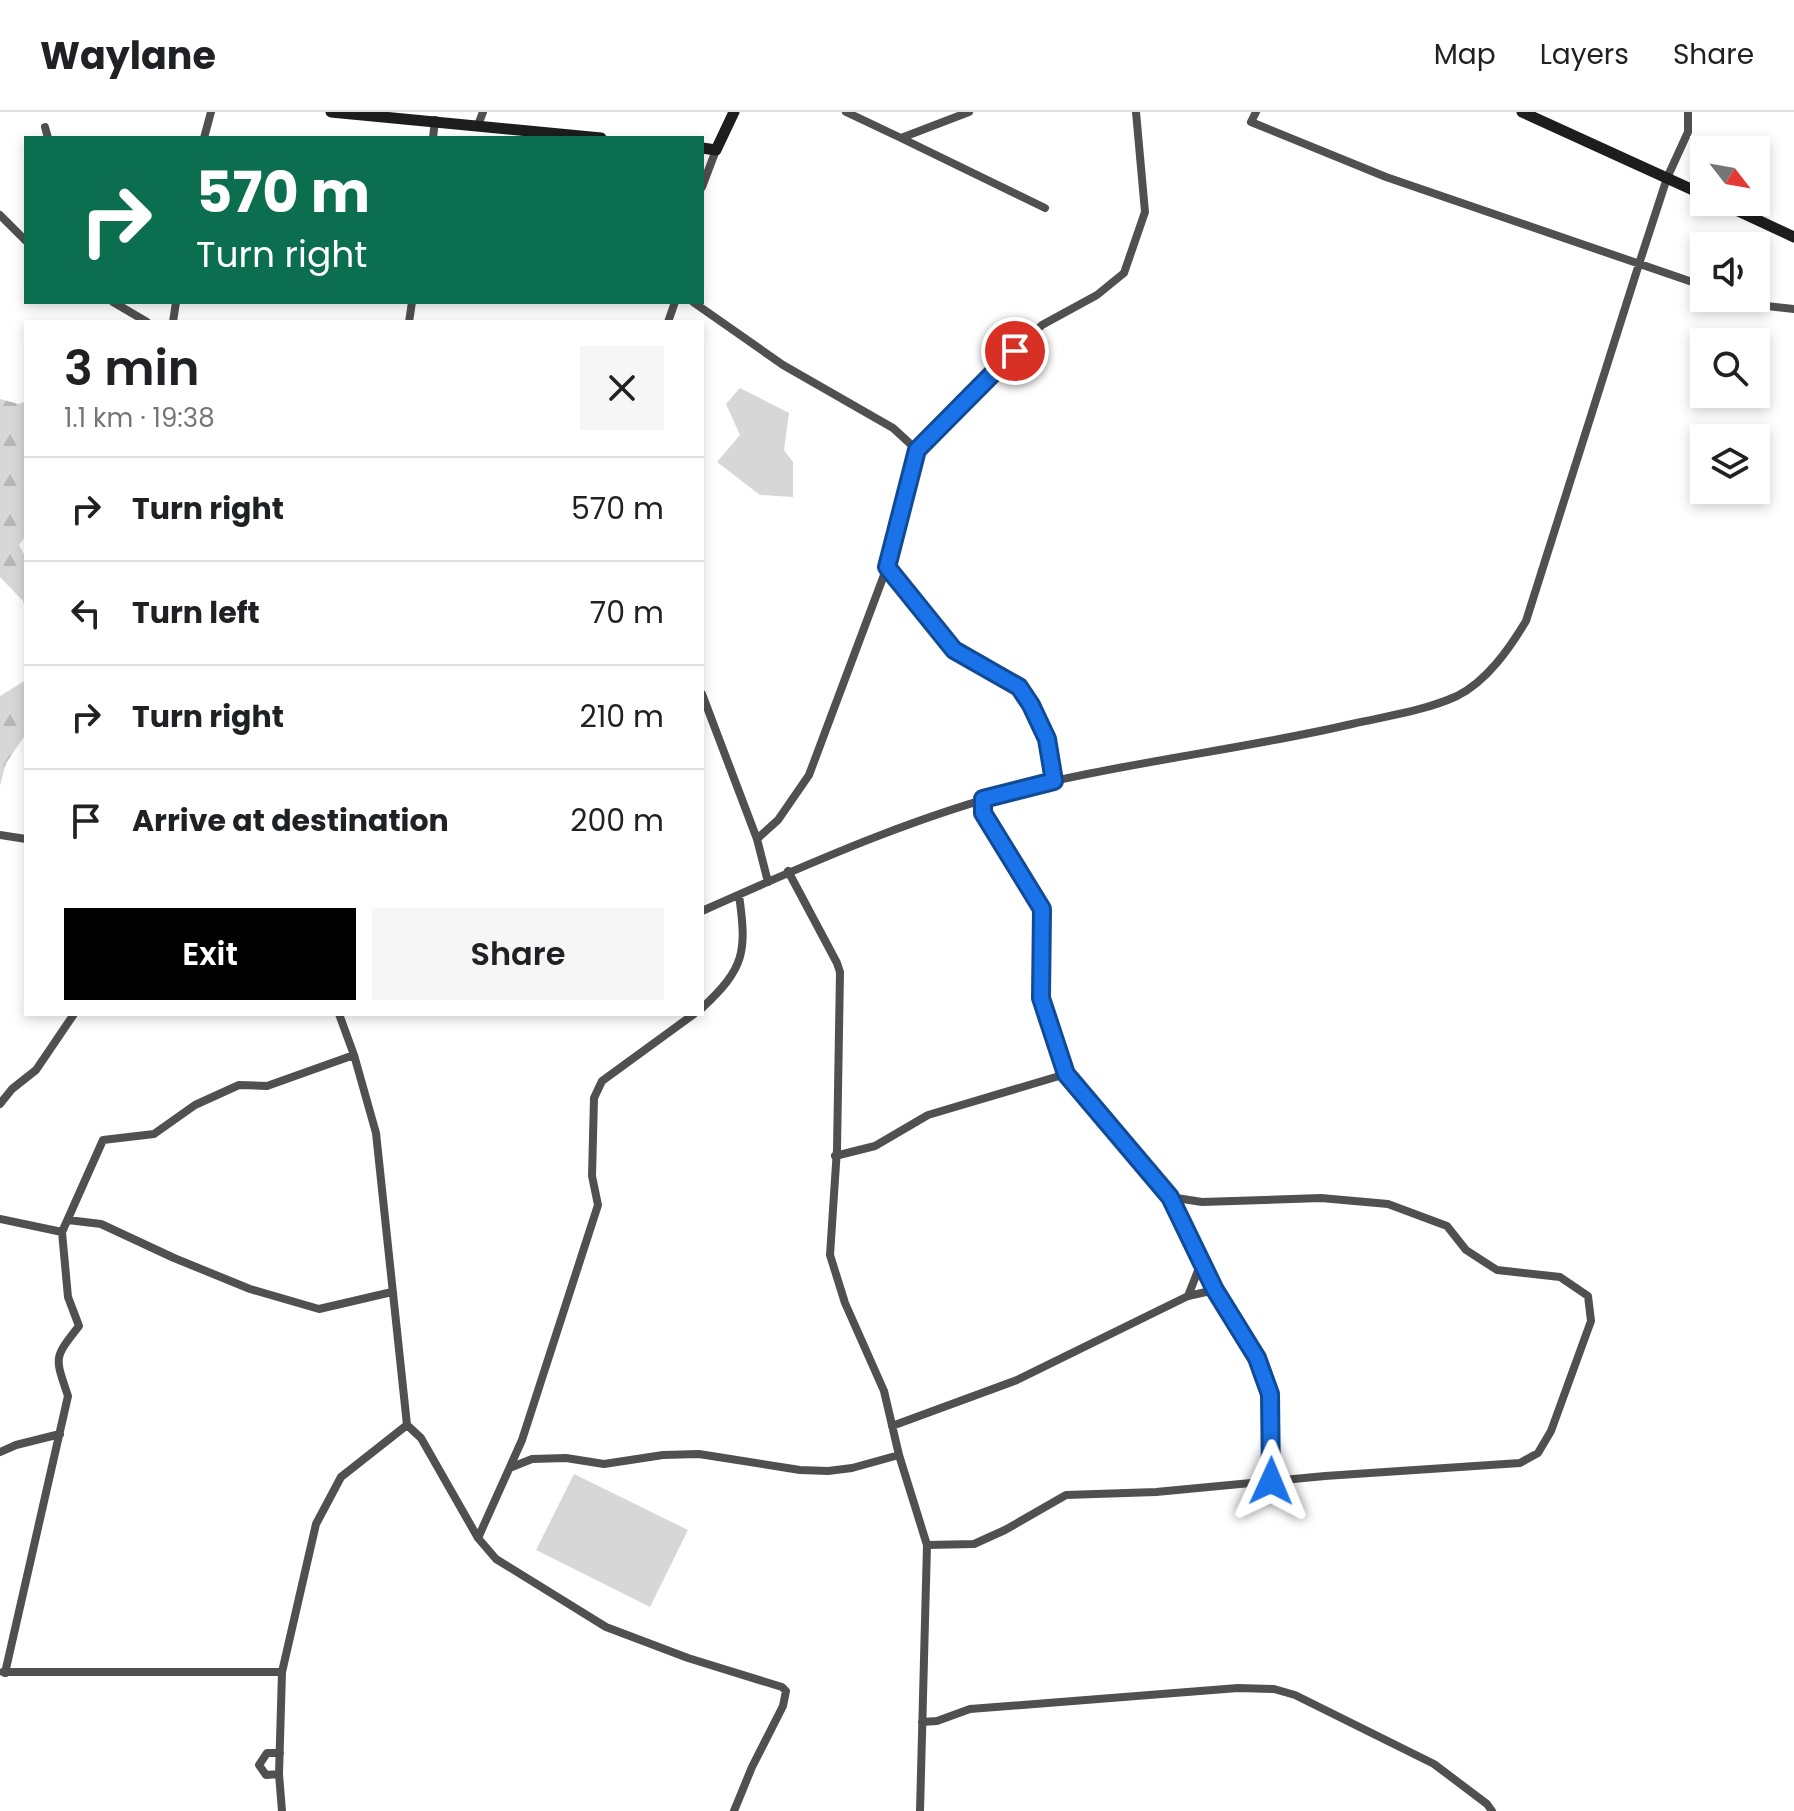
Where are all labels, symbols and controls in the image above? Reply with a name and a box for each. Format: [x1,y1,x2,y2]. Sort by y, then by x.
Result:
text: Waylane [40,29,216,82]
text: Map [1434,35,1496,74]
text: Layers [1540,35,1629,74]
text: Share [1673,35,1754,74]
north arrow [1690,136,1770,216]
map controls [1690,136,1770,504]
text: 570 m [196,153,370,232]
icon: right [64,168,168,272]
text: Turn right [196,229,367,280]
button: sound [1690,232,1770,312]
pin [981,317,1049,385]
button: search [1690,328,1770,408]
icon: arrive [993,329,1037,373]
text: 3 min [64,335,200,402]
button: close [580,346,664,430]
text: 1.1 km · 19:38 [64,400,215,436]
button: layers [1690,424,1770,504]
icon: right [64,487,108,531]
text: Turn right [132,487,284,530]
text: 570 m [571,487,664,530]
icon: left [64,591,108,635]
text: Turn left [132,591,260,634]
text: 70 m [590,591,664,634]
icon: right [64,695,108,739]
text: Turn right [132,695,284,738]
text: 210 m [579,695,664,738]
icon: arrive [64,799,108,843]
text: Arrive at destination [132,799,449,842]
text: 200 m [570,799,664,842]
button: Exit [64,908,356,1000]
button: Share [372,908,664,1000]
position arrow [1229,1439,1313,1523]

